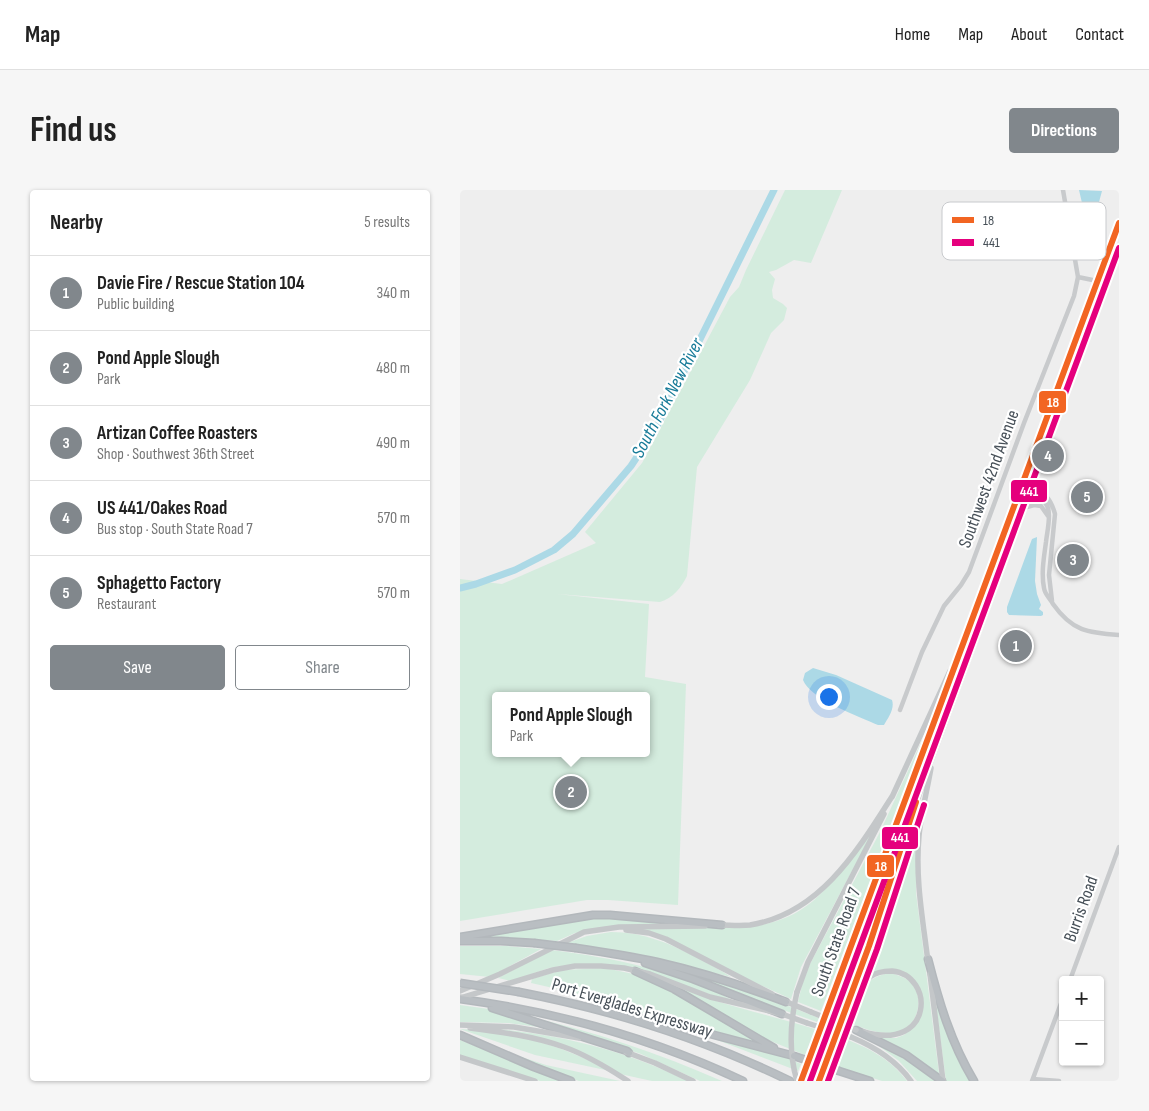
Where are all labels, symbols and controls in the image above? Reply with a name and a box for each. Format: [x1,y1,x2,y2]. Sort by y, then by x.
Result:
text: Map [25,20,60,49]
text: Home [895,24,930,45]
text: Map [958,24,983,45]
text: About [1011,24,1047,45]
text: Contact [1075,24,1124,45]
button: Directions [1009,108,1119,153]
text: Find us [30,109,117,152]
legend [942,202,1106,260]
text: Nearby [50,210,103,235]
text: 18 [983,212,994,229]
text: 5 results [364,213,410,232]
text: 441 [983,234,1000,251]
text: Davie Fire / Rescue Station 104 [97,272,305,295]
text: 1 [63,284,69,303]
text: 340 m [377,284,410,303]
text: Public building [97,295,174,314]
water label: South Fork New River [627,334,709,462]
text: Pond Apple Slough [97,347,220,370]
text: 2 [62,359,70,378]
text: 480 m [376,359,410,378]
text: Park [97,370,120,389]
line badge: 18 [1038,390,1067,414]
text: 18 [1047,394,1059,411]
street label: Southwest 42nd Avenue [954,407,1024,551]
text: Artizan Coffee Roasters [97,422,258,445]
text: 3 [62,434,70,453]
text: 490 m [376,434,410,453]
pin: 4 [1032,437,1064,475]
text: Shop · Southwest 36th Street [97,445,254,464]
pin: 5 [1071,478,1103,516]
line badge: 441 [1010,479,1048,503]
text: 441 [1020,483,1039,500]
text: US 441/Oakes Road [97,497,227,520]
text: 4 [62,509,70,528]
text: 570 m [377,509,410,528]
text: Bus stop · South State Road 7 [97,520,253,539]
pin: 3 [1057,541,1089,579]
text: Sphagetto Factory [97,572,221,595]
text: 5 [62,584,70,603]
text: 570 m [377,584,410,603]
text: Restaurant [97,595,156,614]
pin: 1 [1000,627,1032,665]
button: Save [50,645,225,690]
button: Share [235,645,410,690]
your location [816,684,842,710]
popup [492,692,650,757]
text: Pond Apple Slough [510,704,632,727]
text: Park [510,727,533,746]
pin: 2 [555,773,587,811]
line badge: 441 [881,826,919,850]
text: 441 [891,829,910,846]
line badge: 18 [866,854,895,878]
text: 18 [875,858,887,875]
street label: Burris Road [1059,873,1103,945]
street label: South State Road 7 [807,884,866,999]
street label: Port Everglades Expressway [549,974,715,1042]
map controls [1059,976,1104,1066]
button: + [1059,976,1104,1021]
button: − [1059,1021,1104,1066]

